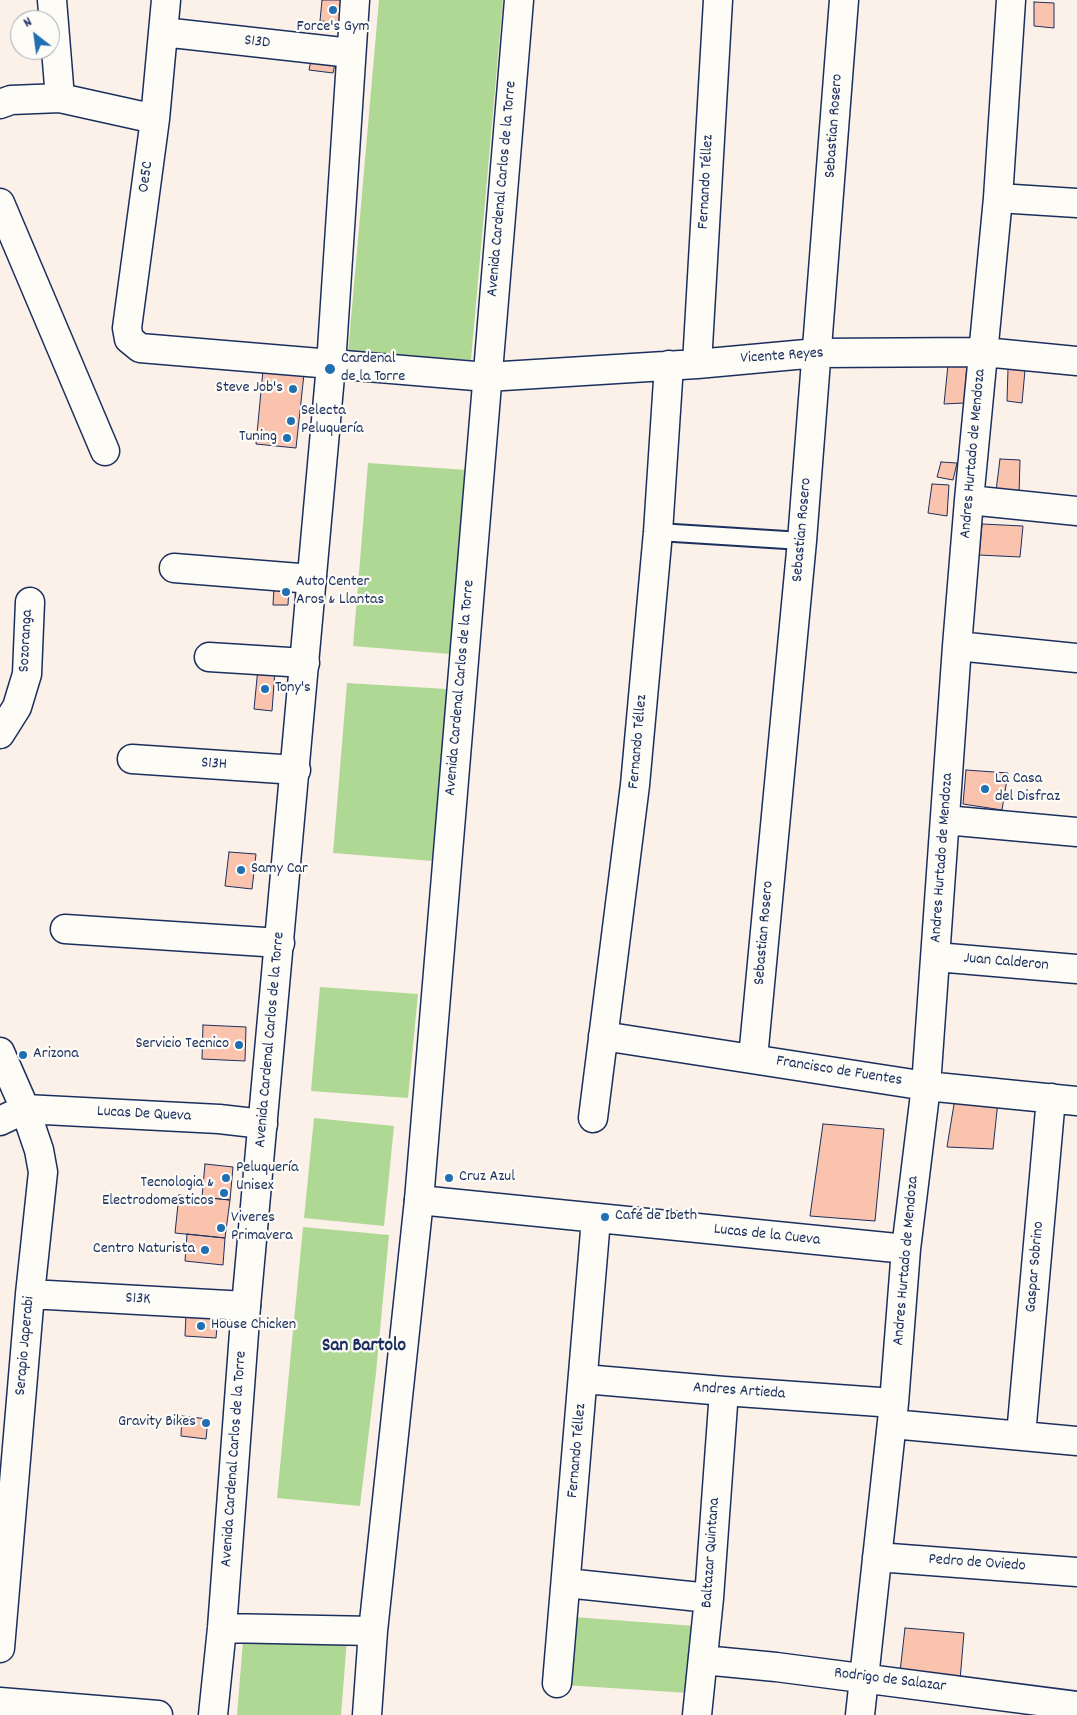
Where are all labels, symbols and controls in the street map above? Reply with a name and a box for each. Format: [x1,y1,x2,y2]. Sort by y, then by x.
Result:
marker: Force's Gym [327,4,339,16]
north arrow [10,10,60,60]
text: N [20,12,36,33]
place label: Force's Gym [297,18,369,38]
street label: S13D [243,32,271,54]
street label: Sebastian Rosero [822,73,848,179]
street label: Avenida Cardenal Carlos de la Torre [484,80,522,298]
street label: Fernando Téllez [695,134,719,230]
street label: Oe5C [135,160,159,194]
street label: Vicente Reyes [740,345,824,369]
place label: Cardenal de la Torre [341,350,405,388]
marker: Cardenal de la Torre [323,362,337,376]
street label: Andres Hurtado de Mendoza [957,369,991,539]
place label: Steve Job's [216,379,283,399]
marker: Steve Job's [287,383,299,395]
place label: Selecta Peluquería [301,402,363,440]
marker: Selecta Peluquería [285,415,297,427]
place label: Tuning [239,428,277,448]
marker: Tuning [281,432,293,444]
street label: Sebastian Rosero [789,477,817,583]
place label: Auto Center Aros & Llantas [296,573,384,611]
street label: Avenida Cardenal Carlos de la Torre [442,579,480,797]
marker: Auto Center Aros & Llantas [280,586,292,598]
street label: Sozoranga [16,609,38,673]
place label: Tony's [275,679,311,699]
marker: Tony's [259,683,271,695]
street label: Fernando Téllez [625,694,653,790]
street label: S13H [200,755,228,775]
place label: La Casa del Disfraz [995,770,1060,808]
street label: Andres Hurtado de Mendoza [927,773,959,943]
marker: La Casa del Disfraz [979,783,991,795]
place label: Samy Car [251,860,308,880]
marker: Samy Car [235,864,247,876]
street label: Sebastian Rosero [751,880,779,986]
street label: Avenida Cardenal Carlos de la Torre [252,931,290,1149]
street label: Juan Calderon [963,950,1049,976]
place label: Servicio Tecnico [135,1035,229,1055]
marker: Servicio Tecnico [233,1039,245,1051]
place label: Arizona [33,1045,79,1065]
marker: Arizona [17,1049,29,1061]
street label: Francisco de Fuentes [774,1053,904,1091]
street label: Lucas De Queva [96,1103,192,1127]
place label: Peluquería Unisex [236,1159,298,1197]
place label: Cruz Azul [459,1168,515,1188]
marker: Peluquería Unisex [220,1172,232,1184]
marker: Cruz Azul [443,1172,455,1184]
place label: Tecnologia & Electrodomesticos [102,1174,214,1212]
street label: Andres Hurtado de Mendoza [890,1176,924,1346]
marker: Tecnologia & Electrodomesticos [218,1187,230,1199]
place label: Café de Ibeth [615,1207,697,1227]
place label: Viveres Primavera [231,1209,293,1247]
marker: Café de Ibeth [599,1211,611,1223]
street label: Lucas de la Cueva [713,1221,821,1251]
street label: Gaspar Sobrino [1022,1221,1050,1313]
marker: Viveres Primavera [215,1222,227,1234]
place label: Centro Naturista [93,1240,195,1260]
marker: Centro Naturista [199,1244,211,1256]
street label: S13K [125,1290,151,1310]
street label: Serapio Japerabi [12,1296,40,1396]
place label: House Chicken [211,1316,296,1336]
marker: House Chicken [195,1320,207,1332]
district label: San Bartolo [322,1336,406,1358]
street label: Avenida Cardenal Carlos de la Torre [218,1350,252,1568]
street label: Andres Artieda [692,1379,786,1405]
street label: Fernando Téllez [564,1403,592,1499]
place label: Gravity Bikes [118,1413,196,1433]
marker: Gravity Bikes [200,1417,212,1429]
street label: Baltazar Quintana [699,1497,725,1609]
street label: Pedro de Oviedo [928,1551,1026,1577]
street label: Rodrigo de Salazar [833,1665,947,1697]

